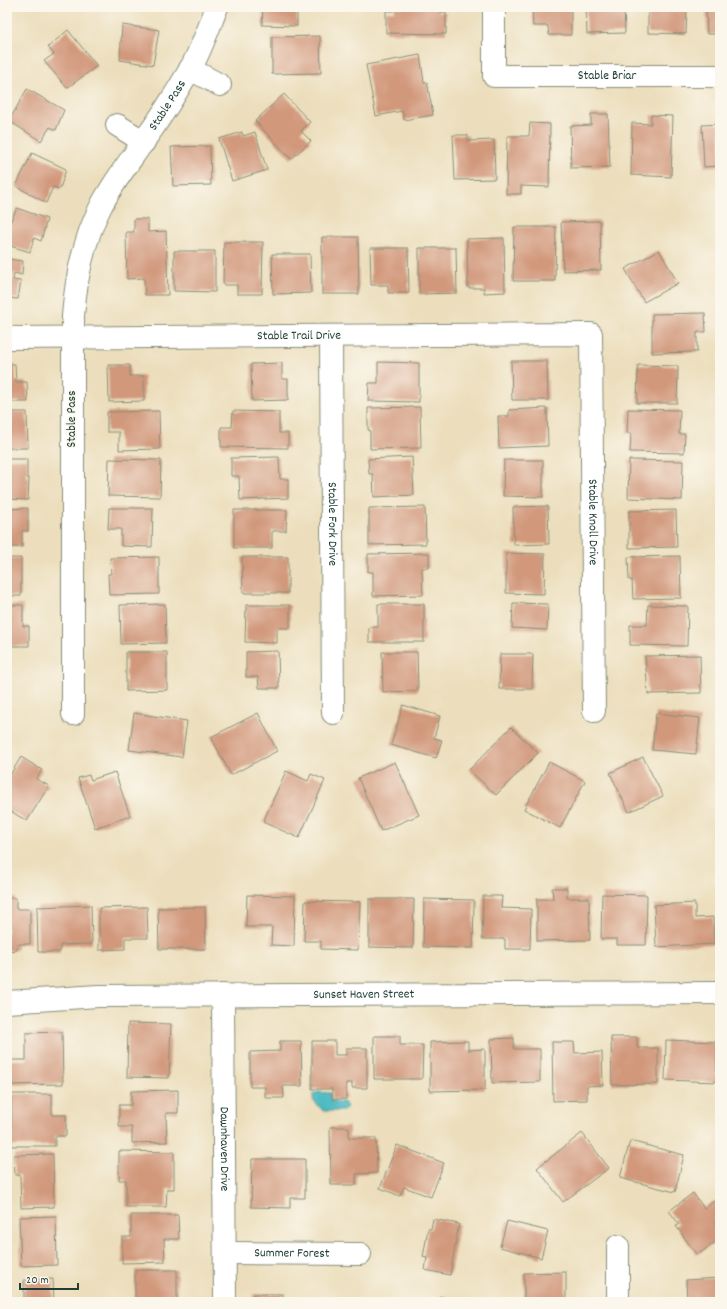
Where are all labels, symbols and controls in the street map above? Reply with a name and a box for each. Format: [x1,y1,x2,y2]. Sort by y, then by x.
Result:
street label: Stable Briar [578,67,636,86]
street label: Stable Pass [144,76,191,135]
street label: Stable Trail Drive [257,326,341,346]
street label: Stable Pass [63,391,82,448]
street label: Stable Knoll Drive [583,479,602,565]
street label: Stable Fork Drive [322,482,342,566]
street label: Sunset Haven Street [313,985,415,1004]
street label: Dawnhaven Drive [214,1107,234,1192]
street label: Summer Forest [254,1244,330,1263]
scale bar [20,1265,78,1291]
text: 20 m [26,1272,49,1289]

